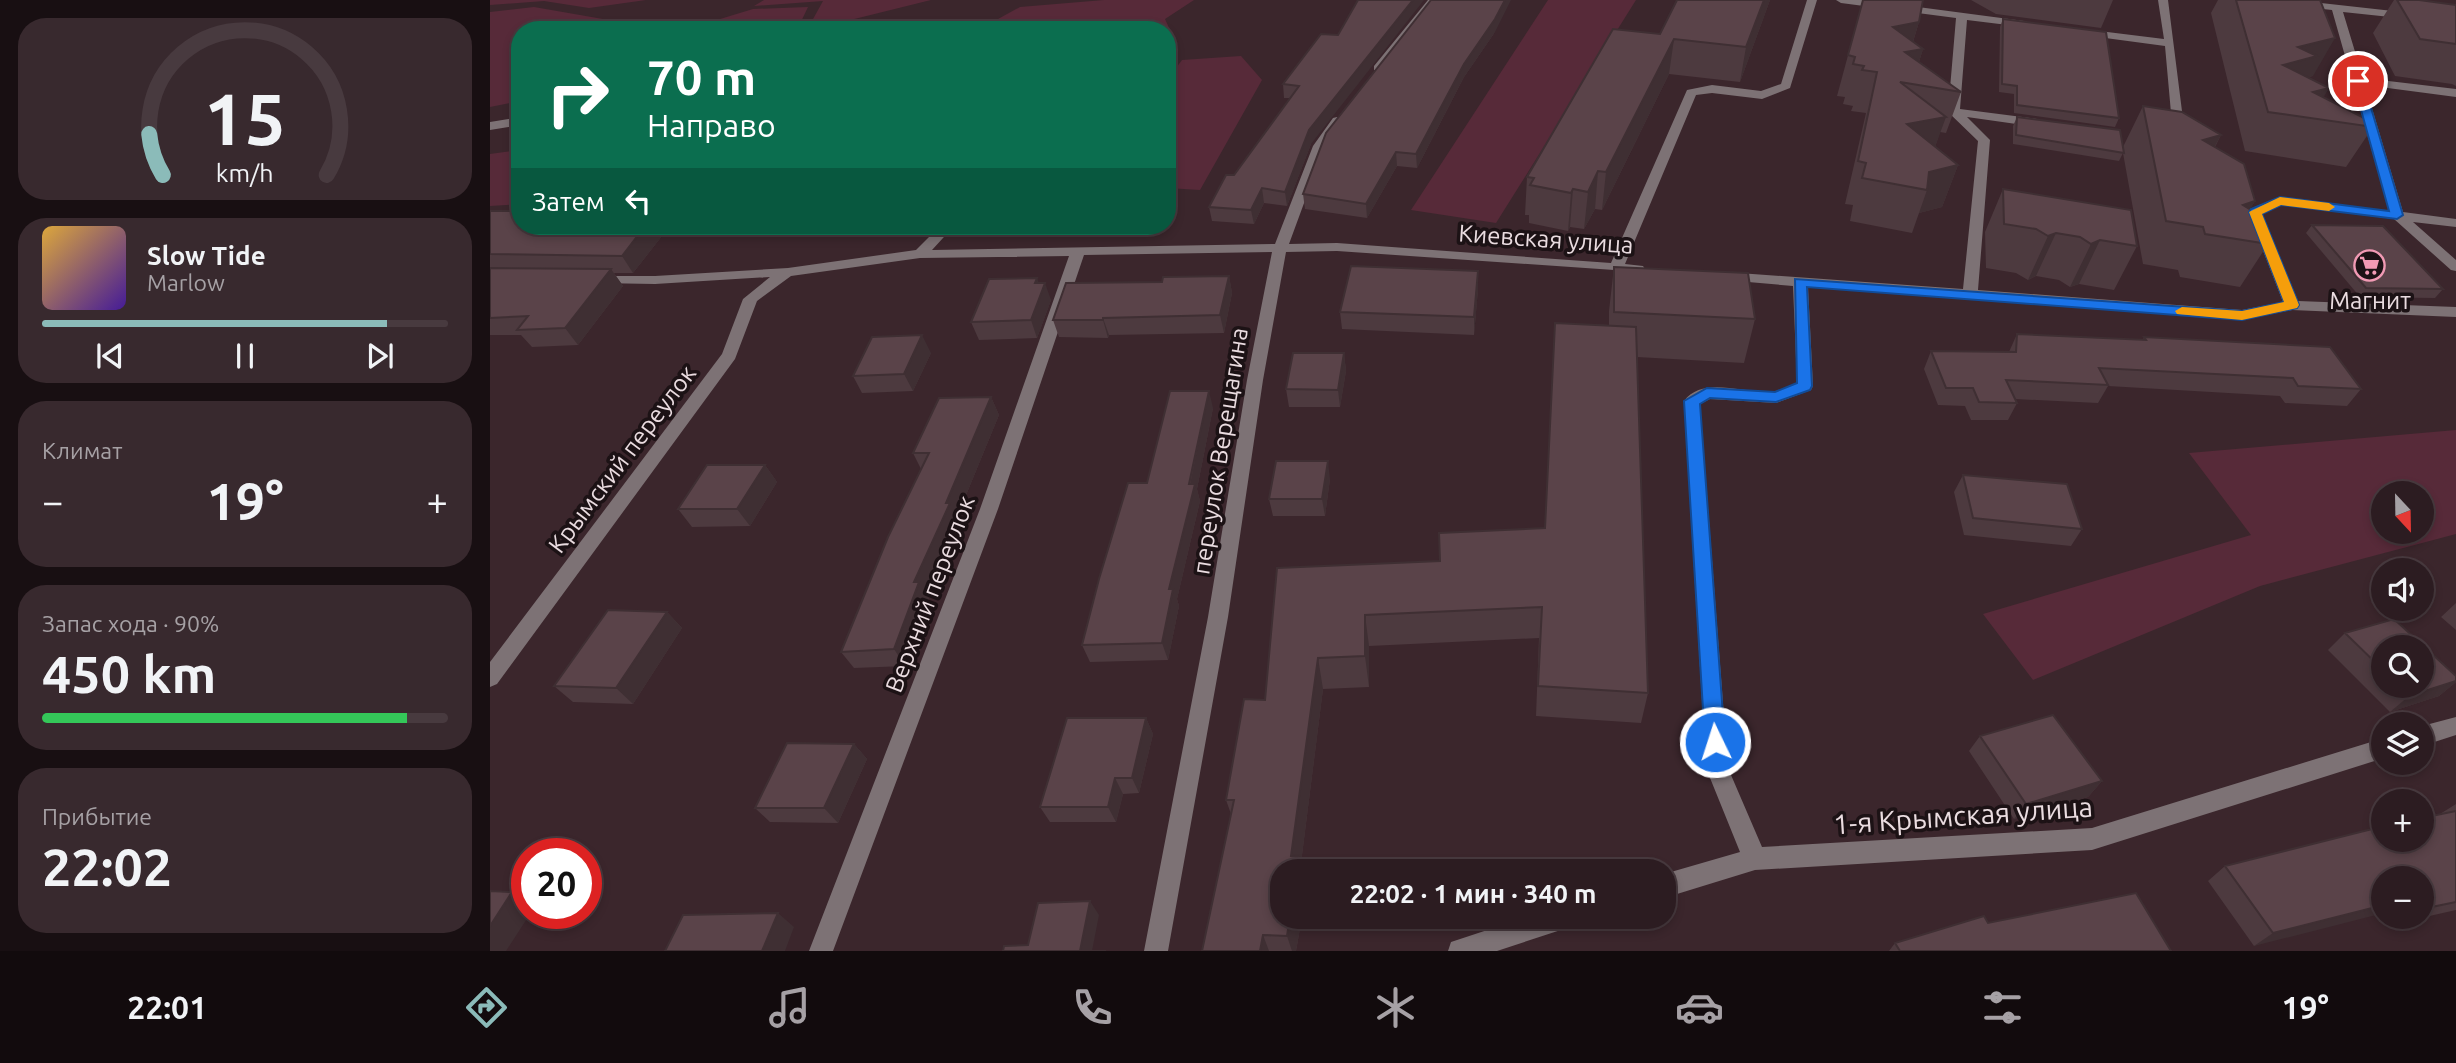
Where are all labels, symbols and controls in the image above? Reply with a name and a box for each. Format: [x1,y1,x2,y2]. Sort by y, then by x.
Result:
icon: right [532,49,623,140]
text: 70 m [647,49,756,104]
pin [2328,51,2388,111]
icon: arrive [2339,62,2377,100]
text: 15 [204,77,286,159]
text: Направо [647,107,776,143]
text: km/h [216,159,274,187]
icon: left [619,182,657,220]
text: Затем [532,187,605,216]
street label: Киевская улица [1458,219,1634,259]
text: Slow Tide [147,241,266,270]
supermarket icon: Магнит [2353,249,2387,283]
text: Marlow [147,270,225,295]
place label: Магнит [2329,287,2411,314]
street label: переулок Верещагина [1187,326,1253,576]
icon: previous [91,337,129,375]
icon: pause [226,337,264,375]
icon: next [361,337,399,375]
street label: Крымский переулок [543,360,701,558]
text: Климат [42,438,122,463]
text: 19° [206,472,284,530]
text: − [42,480,63,522]
text: + [427,480,448,522]
north arrow [2371,481,2434,544]
map controls [2371,481,2434,929]
street label: Верхний переулок [880,492,980,696]
button: sound [2371,558,2434,621]
text: Запас хода · 90% [42,611,219,636]
button: search [2371,635,2434,698]
text: 450 km [42,645,216,703]
position arrow [1678,705,1752,779]
button: layers [2371,712,2434,775]
button: + [2371,789,2434,852]
street label: 1-я Крымская улица [1832,790,2094,840]
text: Прибытие [42,804,152,829]
text: 22:02 [42,838,172,896]
speed limit sign: 20 [511,838,602,929]
button: − [2371,866,2434,929]
text: 22:02 · 1 мин · 340 m [1350,879,1596,908]
icon: directions [462,983,511,1032]
icon: music [765,983,814,1032]
icon: phone [1068,983,1117,1032]
icon: climate [1371,983,1420,1032]
icon: car [1675,983,1724,1032]
icon: filters [1978,983,2027,1032]
text: 22:01 [127,989,207,1025]
text: 19° [2281,989,2329,1025]

